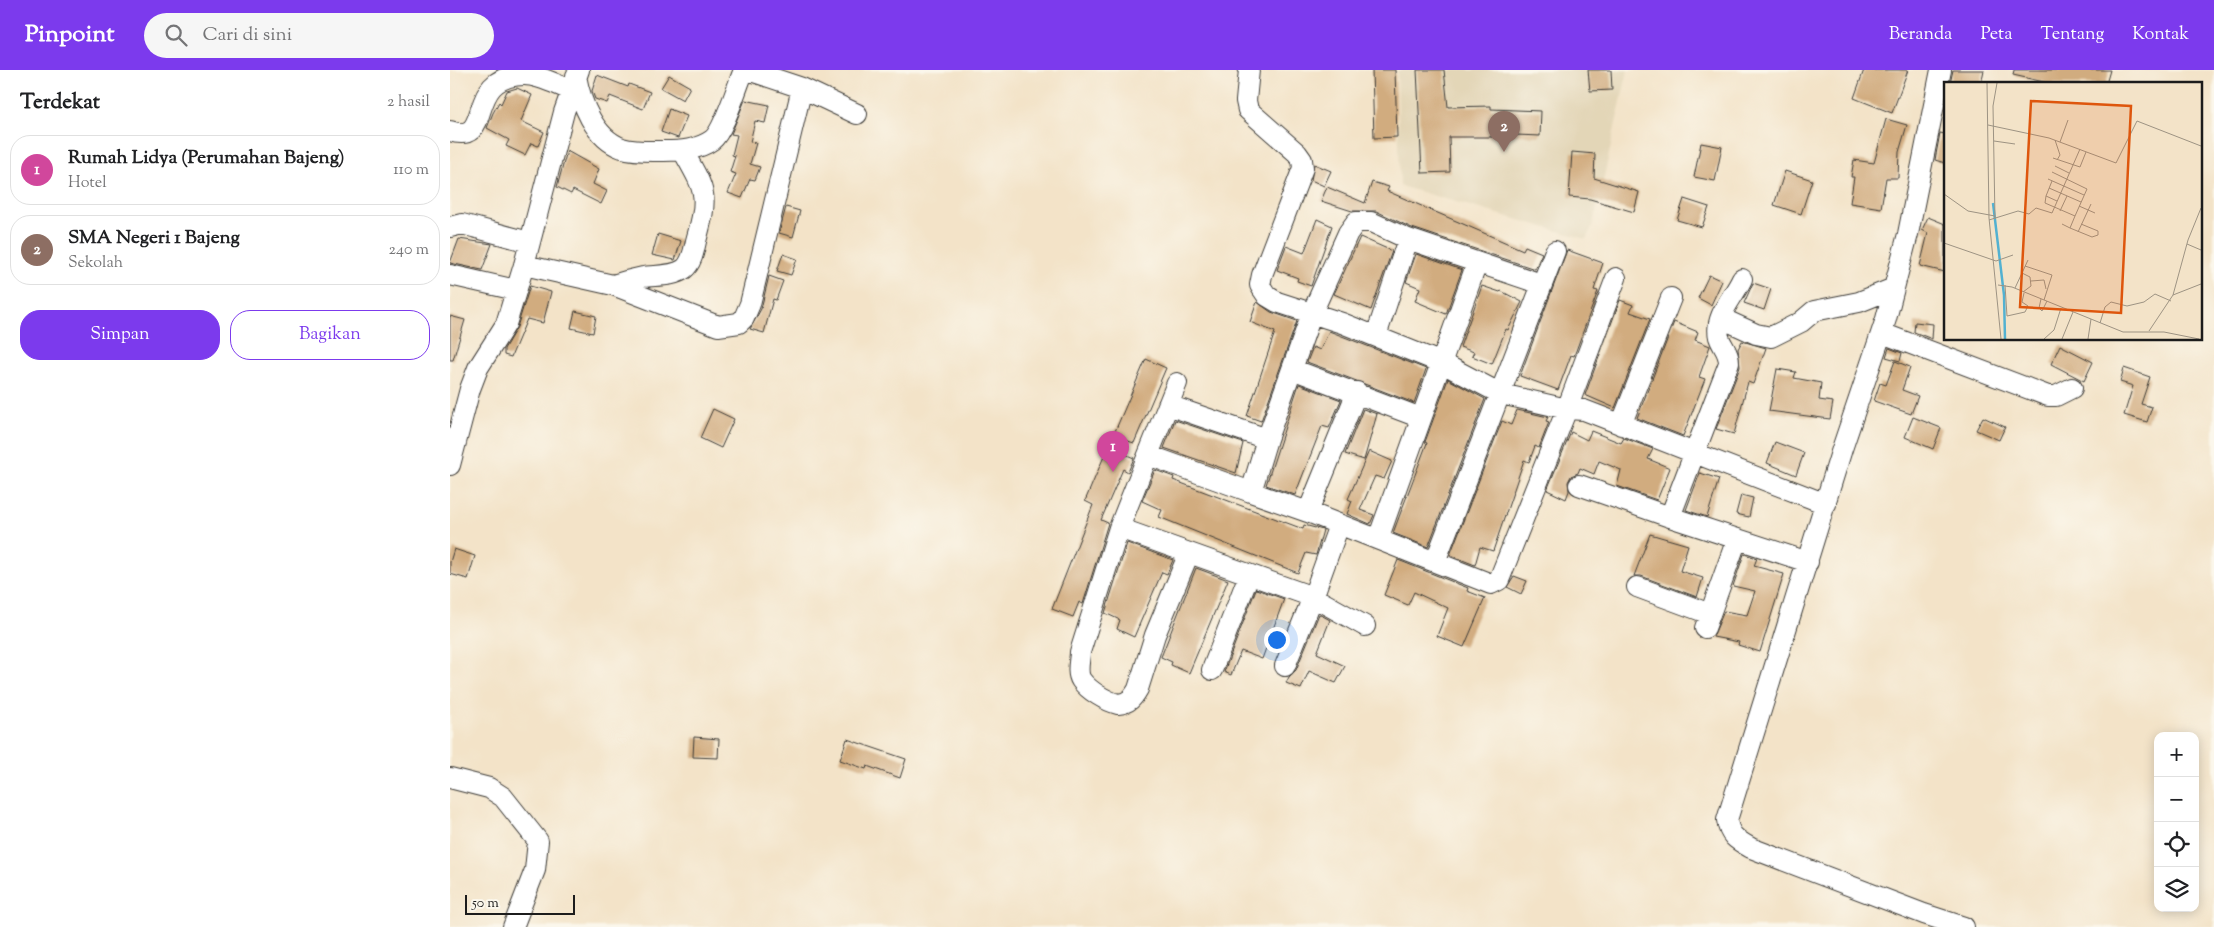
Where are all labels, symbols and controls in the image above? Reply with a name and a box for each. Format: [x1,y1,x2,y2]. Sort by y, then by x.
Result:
search box [144,13,494,58]
text: Pinpoint [25,18,114,52]
icon: search [162,21,190,49]
text: Cari di sini [202,22,292,49]
text: Beranda [1889,22,1952,48]
text: Peta [1980,22,2013,48]
text: Tentang [2041,22,2104,48]
text: Kontak [2132,22,2189,48]
inset map [1944,82,2202,340]
text: Terdekat [20,88,100,118]
text: 2 hasil [387,91,430,114]
pin: 2 [1488,111,1520,152]
text: Rumah Lidya (Perumahan Bajeng) [68,145,345,172]
text: 1 [34,159,40,182]
text: 110 m [393,159,429,182]
text: Hotel [68,172,107,195]
text: SMA Negeri 1 Bajeng [68,225,240,252]
text: 2 [33,239,41,262]
text: 240 m [388,239,429,262]
text: Sekolah [68,252,123,275]
button: Simpan [20,310,220,360]
button: Bagikan [230,310,430,360]
pin: 1 [1097,431,1129,472]
your location [1264,627,1290,653]
map controls [2154,732,2199,912]
button: + [2154,732,2199,777]
button: − [2154,777,2199,822]
button: locate [2154,822,2199,867]
button: layers [2154,867,2199,912]
scale bar [465,892,575,915]
text: 50 m [472,894,499,914]

